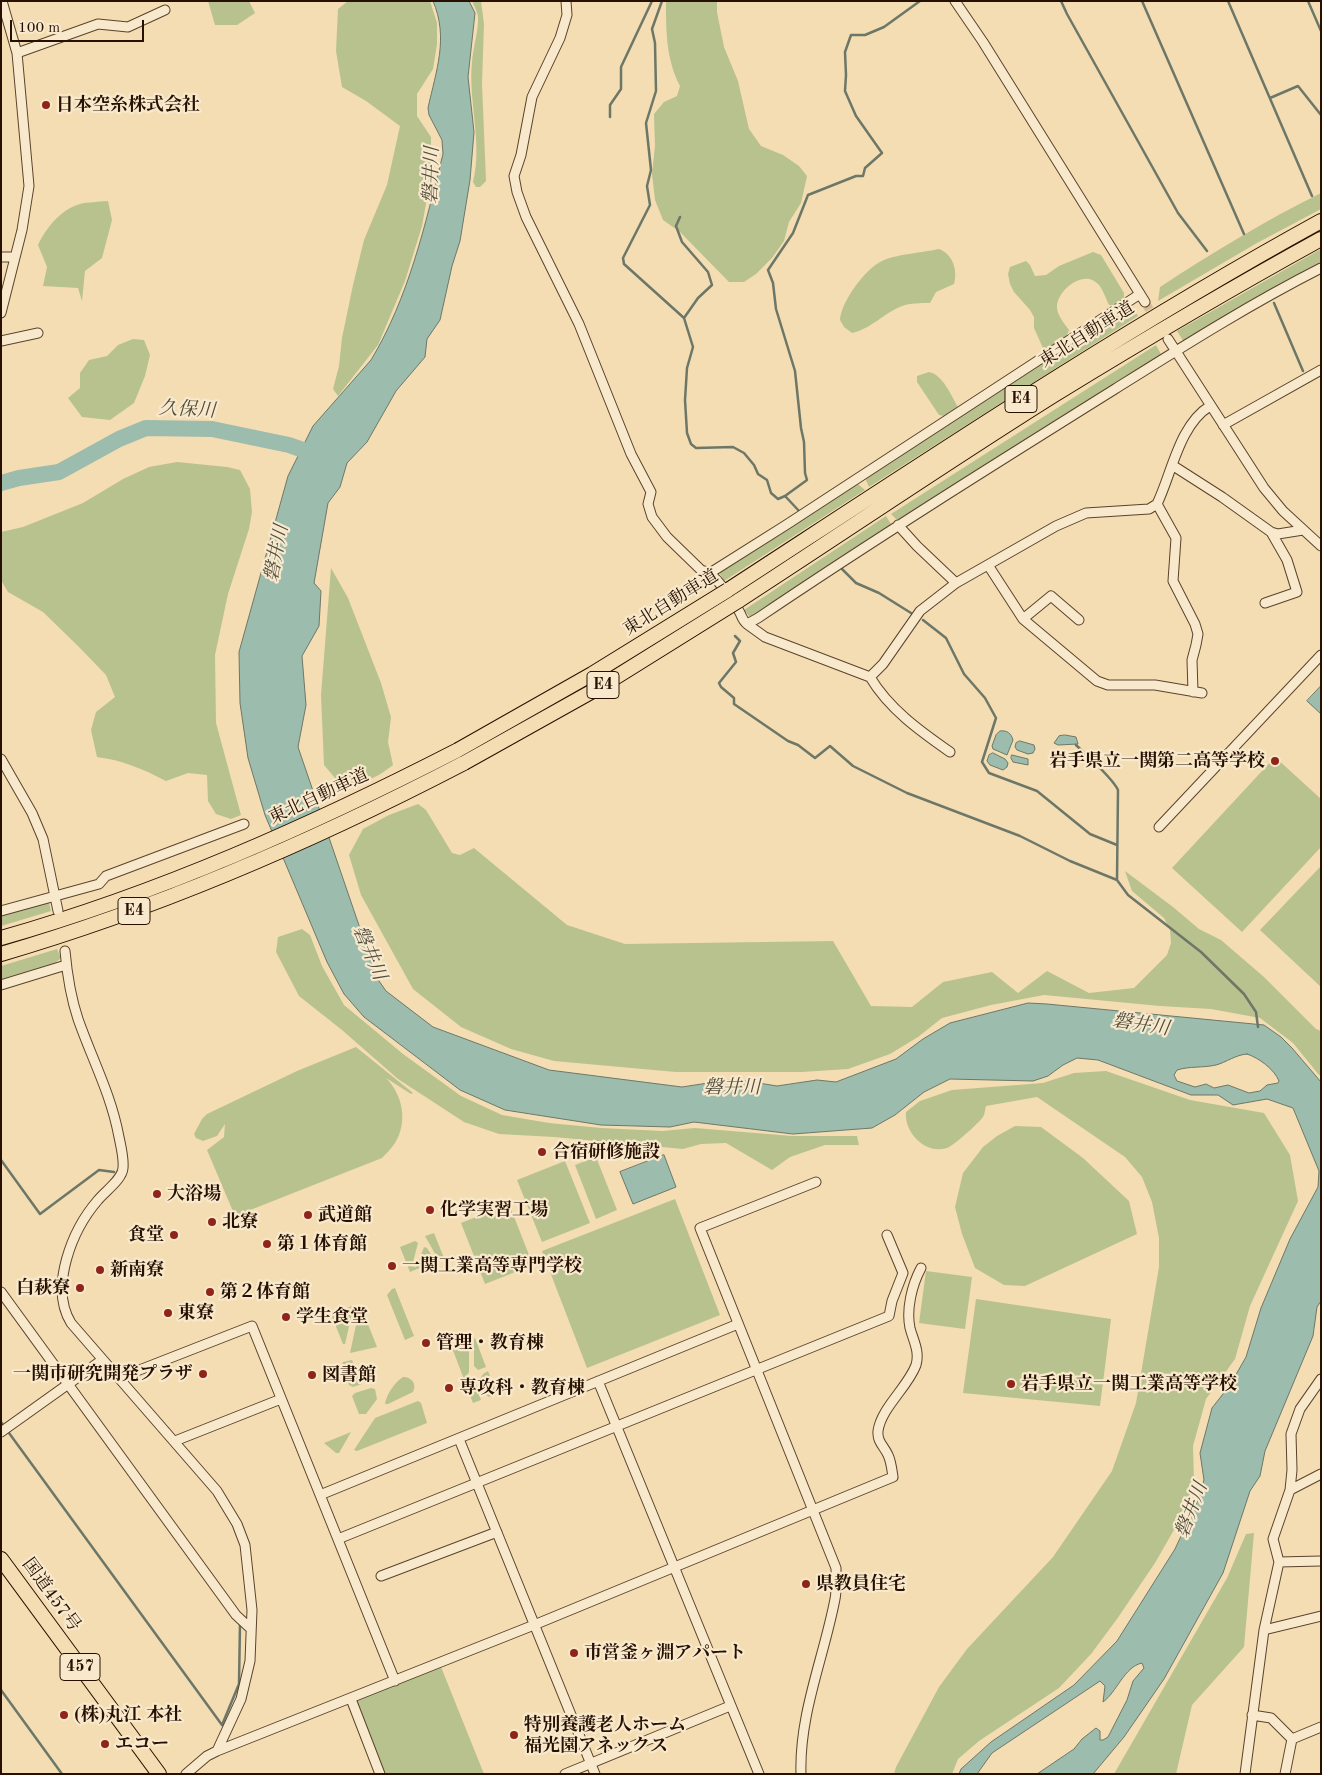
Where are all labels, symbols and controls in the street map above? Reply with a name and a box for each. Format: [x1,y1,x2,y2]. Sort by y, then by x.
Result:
scale bar [12,10,146,42]
text: 100 m [18,21,60,36]
place label: 日本空糸株式会社 [56,94,200,116]
marker: 日本空糸株式会社 [40,99,52,111]
water label: 磐井川 [420,146,444,204]
street label: 東北自動車道 [1035,297,1139,373]
road number: E4 [1005,386,1037,412]
water label: 久保川 [158,397,216,423]
water label: 磐井川 [260,523,294,583]
street label: 東北自動車道 [619,565,723,641]
road number: E4 [587,672,619,698]
place label: 岩手県立一関第二高等学校 [1049,750,1265,772]
marker: 岩手県立一関第二高等学校 [1269,755,1281,767]
street label: 東北自動車道 [265,764,373,830]
road number: E4 [118,898,150,924]
water label: 磐井川 [347,922,391,984]
water label: 磐井川 [1111,1009,1171,1041]
water label: 磐井川 [704,1077,760,1099]
place label: 合宿研修施設 [552,1141,660,1163]
marker: 合宿研修施設 [536,1146,548,1158]
place label: 大浴場 [167,1183,221,1205]
marker: 大浴場 [151,1188,163,1200]
place label: 化学実習工場 [440,1199,548,1221]
place label: 武道館 [318,1204,372,1226]
marker: 化学実習工場 [424,1204,436,1216]
marker: 武道館 [302,1209,314,1221]
place label: 北寮 [222,1211,258,1233]
marker: 北寮 [206,1216,218,1228]
place label: 食堂 [128,1224,164,1246]
marker: 食堂 [168,1229,180,1241]
place label: 第１体育館 [277,1233,367,1255]
marker: 第１体育館 [261,1238,273,1250]
place label: 一関工業高等専門学校 [402,1255,582,1277]
place label: 新南寮 [110,1259,164,1281]
marker: 一関工業高等専門学校 [386,1260,398,1272]
marker: 新南寮 [94,1264,106,1276]
place label: 白萩寮 [16,1277,70,1299]
place label: 第２体育館 [220,1281,310,1303]
marker: 白萩寮 [74,1282,86,1294]
marker: 第２体育館 [204,1286,216,1298]
place label: 東寮 [178,1302,214,1324]
place label: 学生食堂 [296,1306,368,1328]
marker: 東寮 [162,1307,174,1319]
marker: 学生食堂 [280,1311,292,1323]
place label: 管理・教育棟 [436,1332,544,1354]
marker: 管理・教育棟 [420,1337,432,1349]
place label: 一関市研究開発プラザ [13,1363,193,1385]
place label: 図書館 [322,1364,376,1386]
marker: 一関市研究開発プラザ [197,1368,209,1380]
marker: 図書館 [306,1369,318,1381]
place label: 岩手県立一関工業高等学校 [1021,1373,1237,1395]
place label: 専攻科・教育棟 [459,1377,585,1399]
marker: 岩手県立一関工業高等学校 [1005,1378,1017,1390]
marker: 専攻科・教育棟 [443,1382,455,1394]
water label: 磐井川 [1171,1479,1213,1541]
street label: 国道457号 [17,1554,85,1636]
place label: 県教員住宅 [816,1573,906,1595]
marker: 県教員住宅 [800,1578,812,1590]
place label: 市営釜ヶ淵アパート [584,1642,746,1664]
marker: 市営釜ヶ淵アパート [568,1647,580,1659]
road number: 457 [60,1654,100,1680]
place label: (株)丸江 本社 [74,1704,182,1726]
marker: (株)丸江 本社 [58,1709,70,1721]
place label: 特別養護老人ホーム 福光園アネックス [524,1714,686,1756]
marker: 特別養護老人ホーム 福光園アネックス [508,1729,520,1741]
place label: エコー [115,1733,169,1755]
marker: エコー [99,1738,111,1750]

